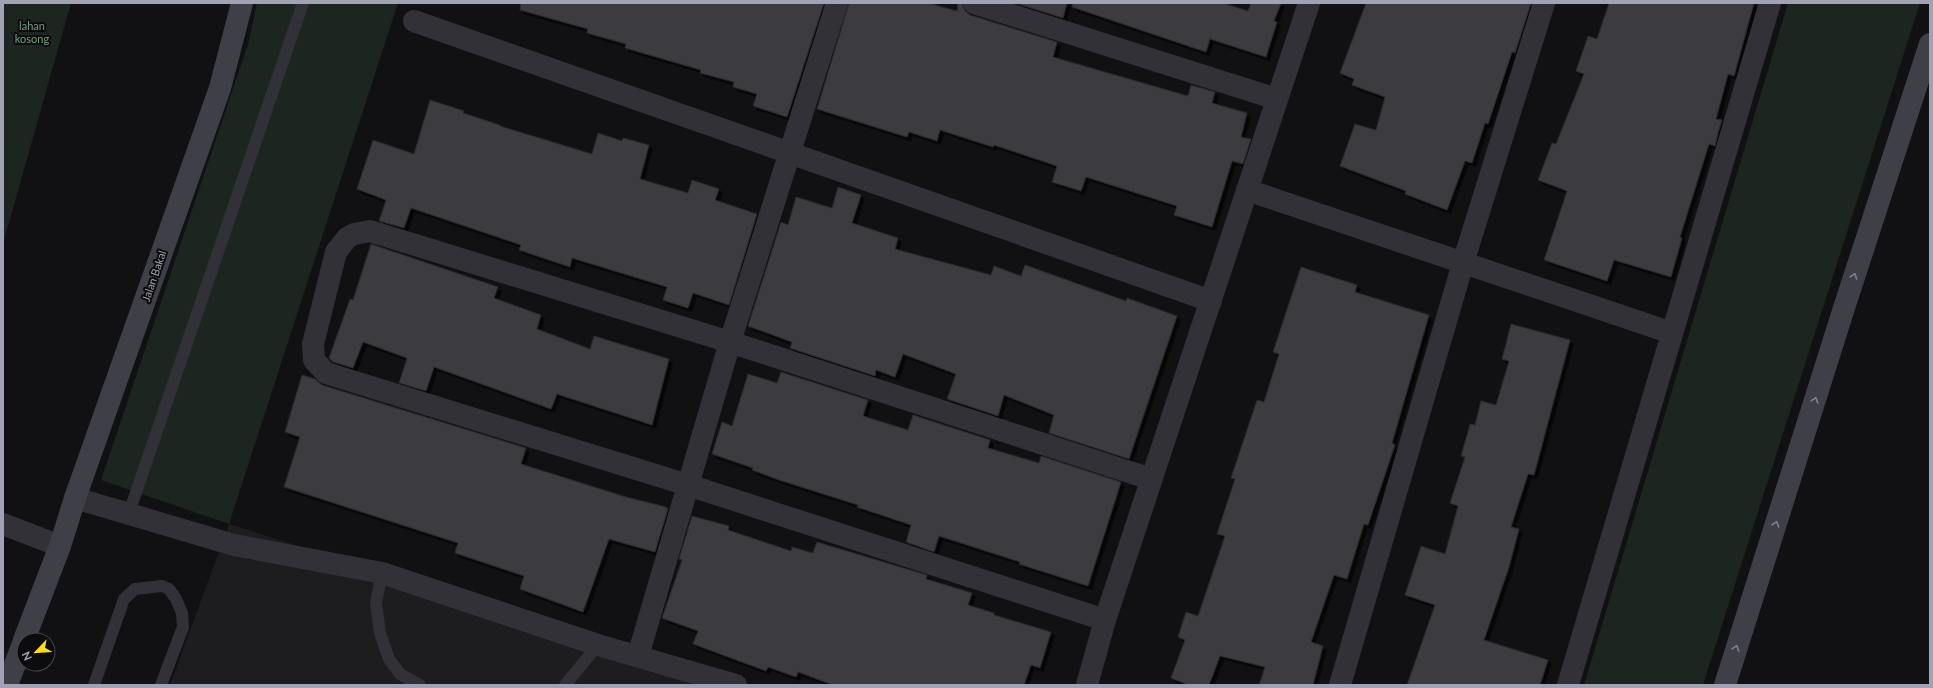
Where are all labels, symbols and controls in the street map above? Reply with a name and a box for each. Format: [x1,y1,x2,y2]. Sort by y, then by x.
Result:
park label: lahan kosong [15,19,49,45]
street label: Jalan Bakal [139,249,168,303]
one-way arrow [1849,273,1858,280]
one-way arrow [1810,397,1819,404]
one-way arrow [1771,521,1779,528]
north arrow [16,632,56,672]
one-way arrow [1732,644,1740,651]
text: N [19,650,34,663]

